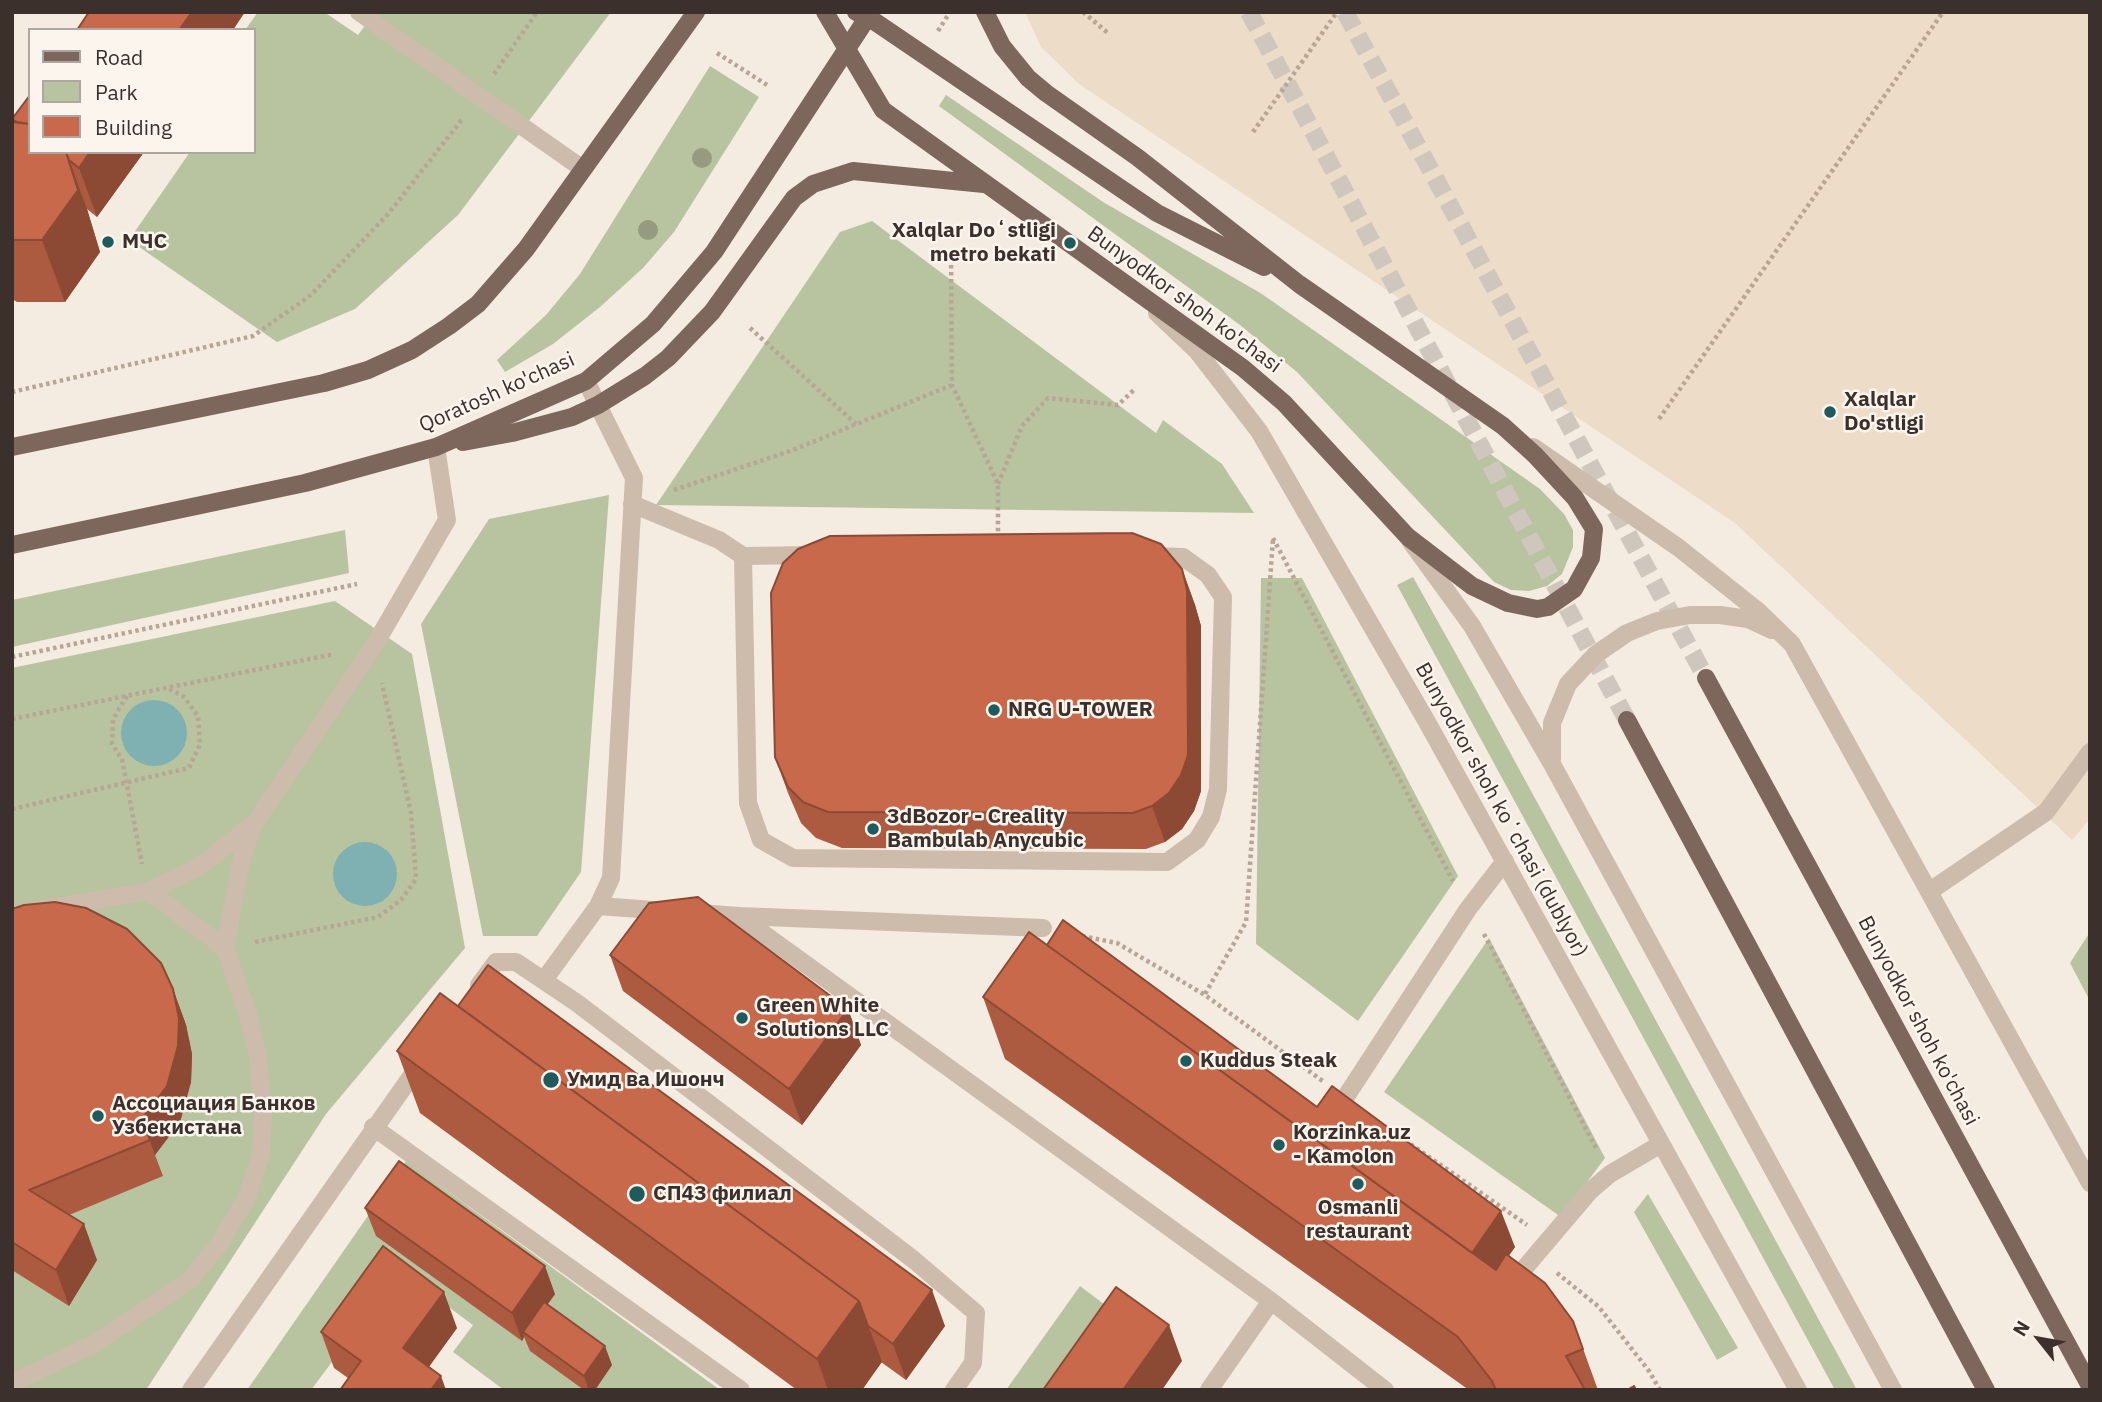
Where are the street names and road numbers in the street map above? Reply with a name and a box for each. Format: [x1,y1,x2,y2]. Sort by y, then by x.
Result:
street label: Bunyodkor shoh ko'chasi [1082,221,1286,379]
street label: Qoratosh ko'chasi [415,347,579,439]
street label: Bunyodkor shoh koʻchasi (dublyor) [1409,658,1593,962]
street label: Bunyodkor shoh ko'chasi [1852,912,1984,1130]

